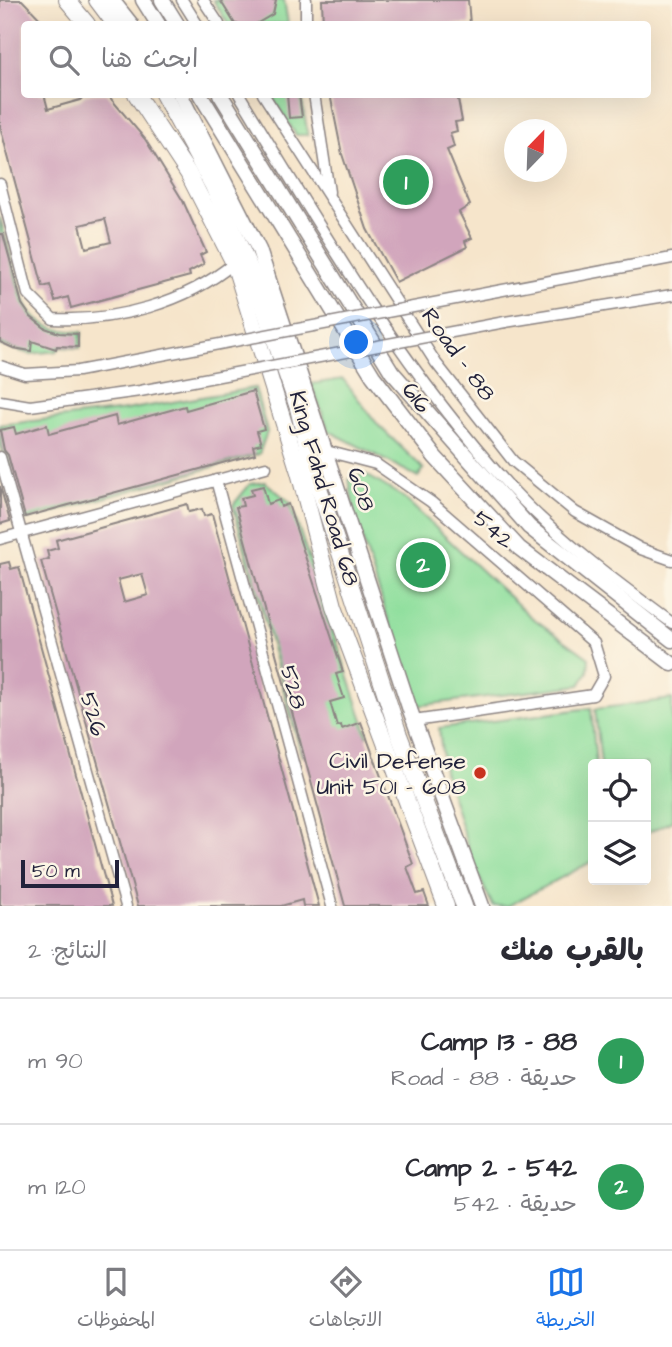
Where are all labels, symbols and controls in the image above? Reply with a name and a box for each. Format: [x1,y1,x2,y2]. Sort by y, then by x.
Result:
search box [21,21,651,98]
icon: search [45,41,83,79]
text: ابحث هنا [101,41,198,77]
north arrow [504,119,567,182]
pin: 1 [383,156,429,208]
street label: Road - 88 [413,301,503,408]
your location [339,325,373,359]
street label: 616 [394,375,439,420]
street label: King Fahd Road 68 [280,387,367,590]
street label: 608 [339,464,383,515]
street label: 542 [466,503,521,557]
pin: 2 [400,539,446,591]
street label: 528 [272,662,314,713]
street label: 526 [72,689,114,740]
place label: Civil Defense Unit 501 - 608 [316,745,466,803]
map controls [588,759,651,885]
button: locate [588,759,651,822]
marker: Civil Defense Unit 501 - 608 [472,765,488,781]
button: layers [588,822,651,885]
scale bar [21,857,119,889]
text: 50 m [32,858,80,885]
text: بالقرب منك [500,930,644,972]
text: النتائج: 2 [28,935,107,967]
text: Camp 13 - 88 [421,1024,577,1060]
text: 90 m [28,1045,83,1077]
text: 1 [620,1045,622,1077]
text: حديقة · Road - 88 [391,1062,577,1094]
text: Camp 2 - 542 [405,1150,577,1186]
text: 120 m [28,1171,86,1203]
text: 2 [614,1171,628,1203]
text: حديقة · 542 [454,1188,577,1220]
tab: المحفوظات [77,1263,155,1336]
tab: الاتجاهات [309,1263,382,1336]
tab: الخريطة [536,1263,595,1336]

